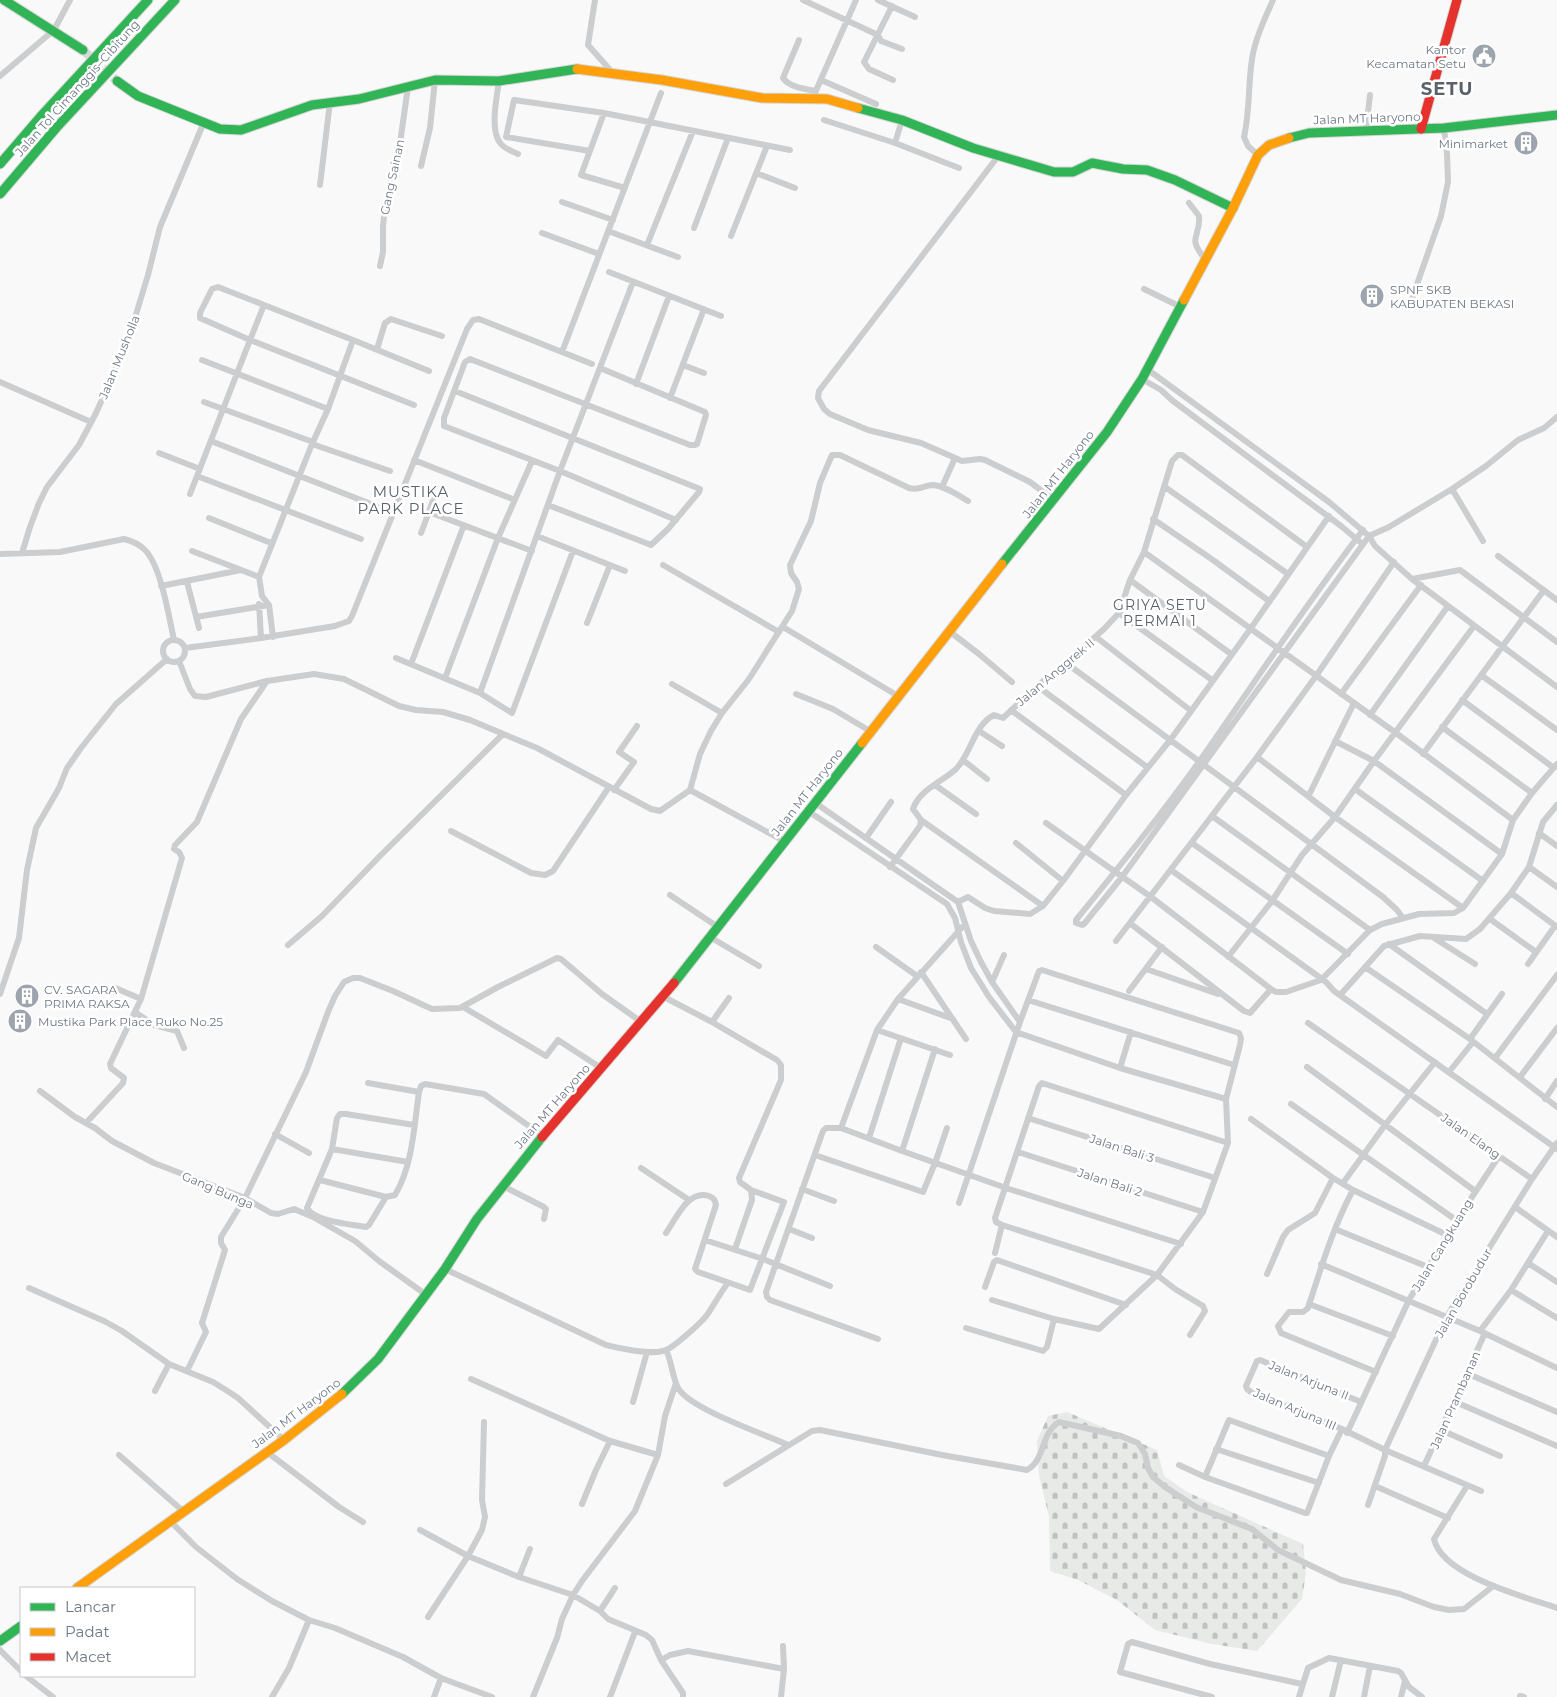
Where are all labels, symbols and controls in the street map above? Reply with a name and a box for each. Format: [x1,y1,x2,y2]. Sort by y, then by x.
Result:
street label: Jalan Tol Cimanggis–Cibitung [11,17,142,160]
place label: Kantor Kecamatan Setu [1366,42,1466,71]
public building icon: Kantor Kecamatan Setu [1471,43,1497,69]
district label: SETU [1421,78,1473,100]
street label: Jalan MT Haryono [1312,109,1421,127]
building icon: Minimarket [1513,130,1539,156]
place label: Minimarket [1438,136,1508,151]
street label: Gang Sainan [377,138,407,216]
place label: SPNF SKB KABUPATEN BEKASI [1390,282,1514,311]
building icon: SPNF SKB KABUPATEN BEKASI [1359,283,1385,309]
street label: Jalan Musholla [95,313,143,402]
street label: Jalan MT Haryono [1018,427,1097,522]
district label: MUSTIKA PARK PLACE [357,482,465,518]
district label: GRIYA SETU PERMAI 1 [1113,596,1207,630]
street label: Jalan Anggrek II [1012,635,1097,710]
street label: Jalan MT Haryono [767,745,846,840]
place label: CV. SAGARA PRIMA RAKSA [44,982,130,1011]
building icon: CV. SAGARA PRIMA RAKSA [14,983,40,1009]
building icon: Mustika Park Place Ruko No.25 [7,1008,33,1034]
place label: Mustika Park Place Ruko No.25 [38,1014,223,1029]
street label: Jalan MT Haryono [511,1061,593,1152]
street label: Jalan Elang [1437,1109,1504,1162]
street label: Jalan Bali 3 [1087,1130,1156,1166]
street label: Jalan Bali 2 [1075,1164,1144,1200]
street label: Gang Bunga [180,1168,256,1212]
street label: Jalan Cangkuang [1408,1196,1475,1295]
street label: Jalan Borobudur [1431,1246,1495,1341]
street label: Jalan Prambanan [1426,1349,1483,1452]
street label: Jalan Arjuna II [1266,1357,1351,1403]
street label: Jalan MT Haryono [248,1375,343,1452]
street label: Jalan Arjuna III [1250,1384,1339,1433]
legend [20,1587,195,1677]
text: Lancar [65,1597,116,1616]
text: Padat [65,1622,110,1641]
text: Macet [65,1647,112,1666]

